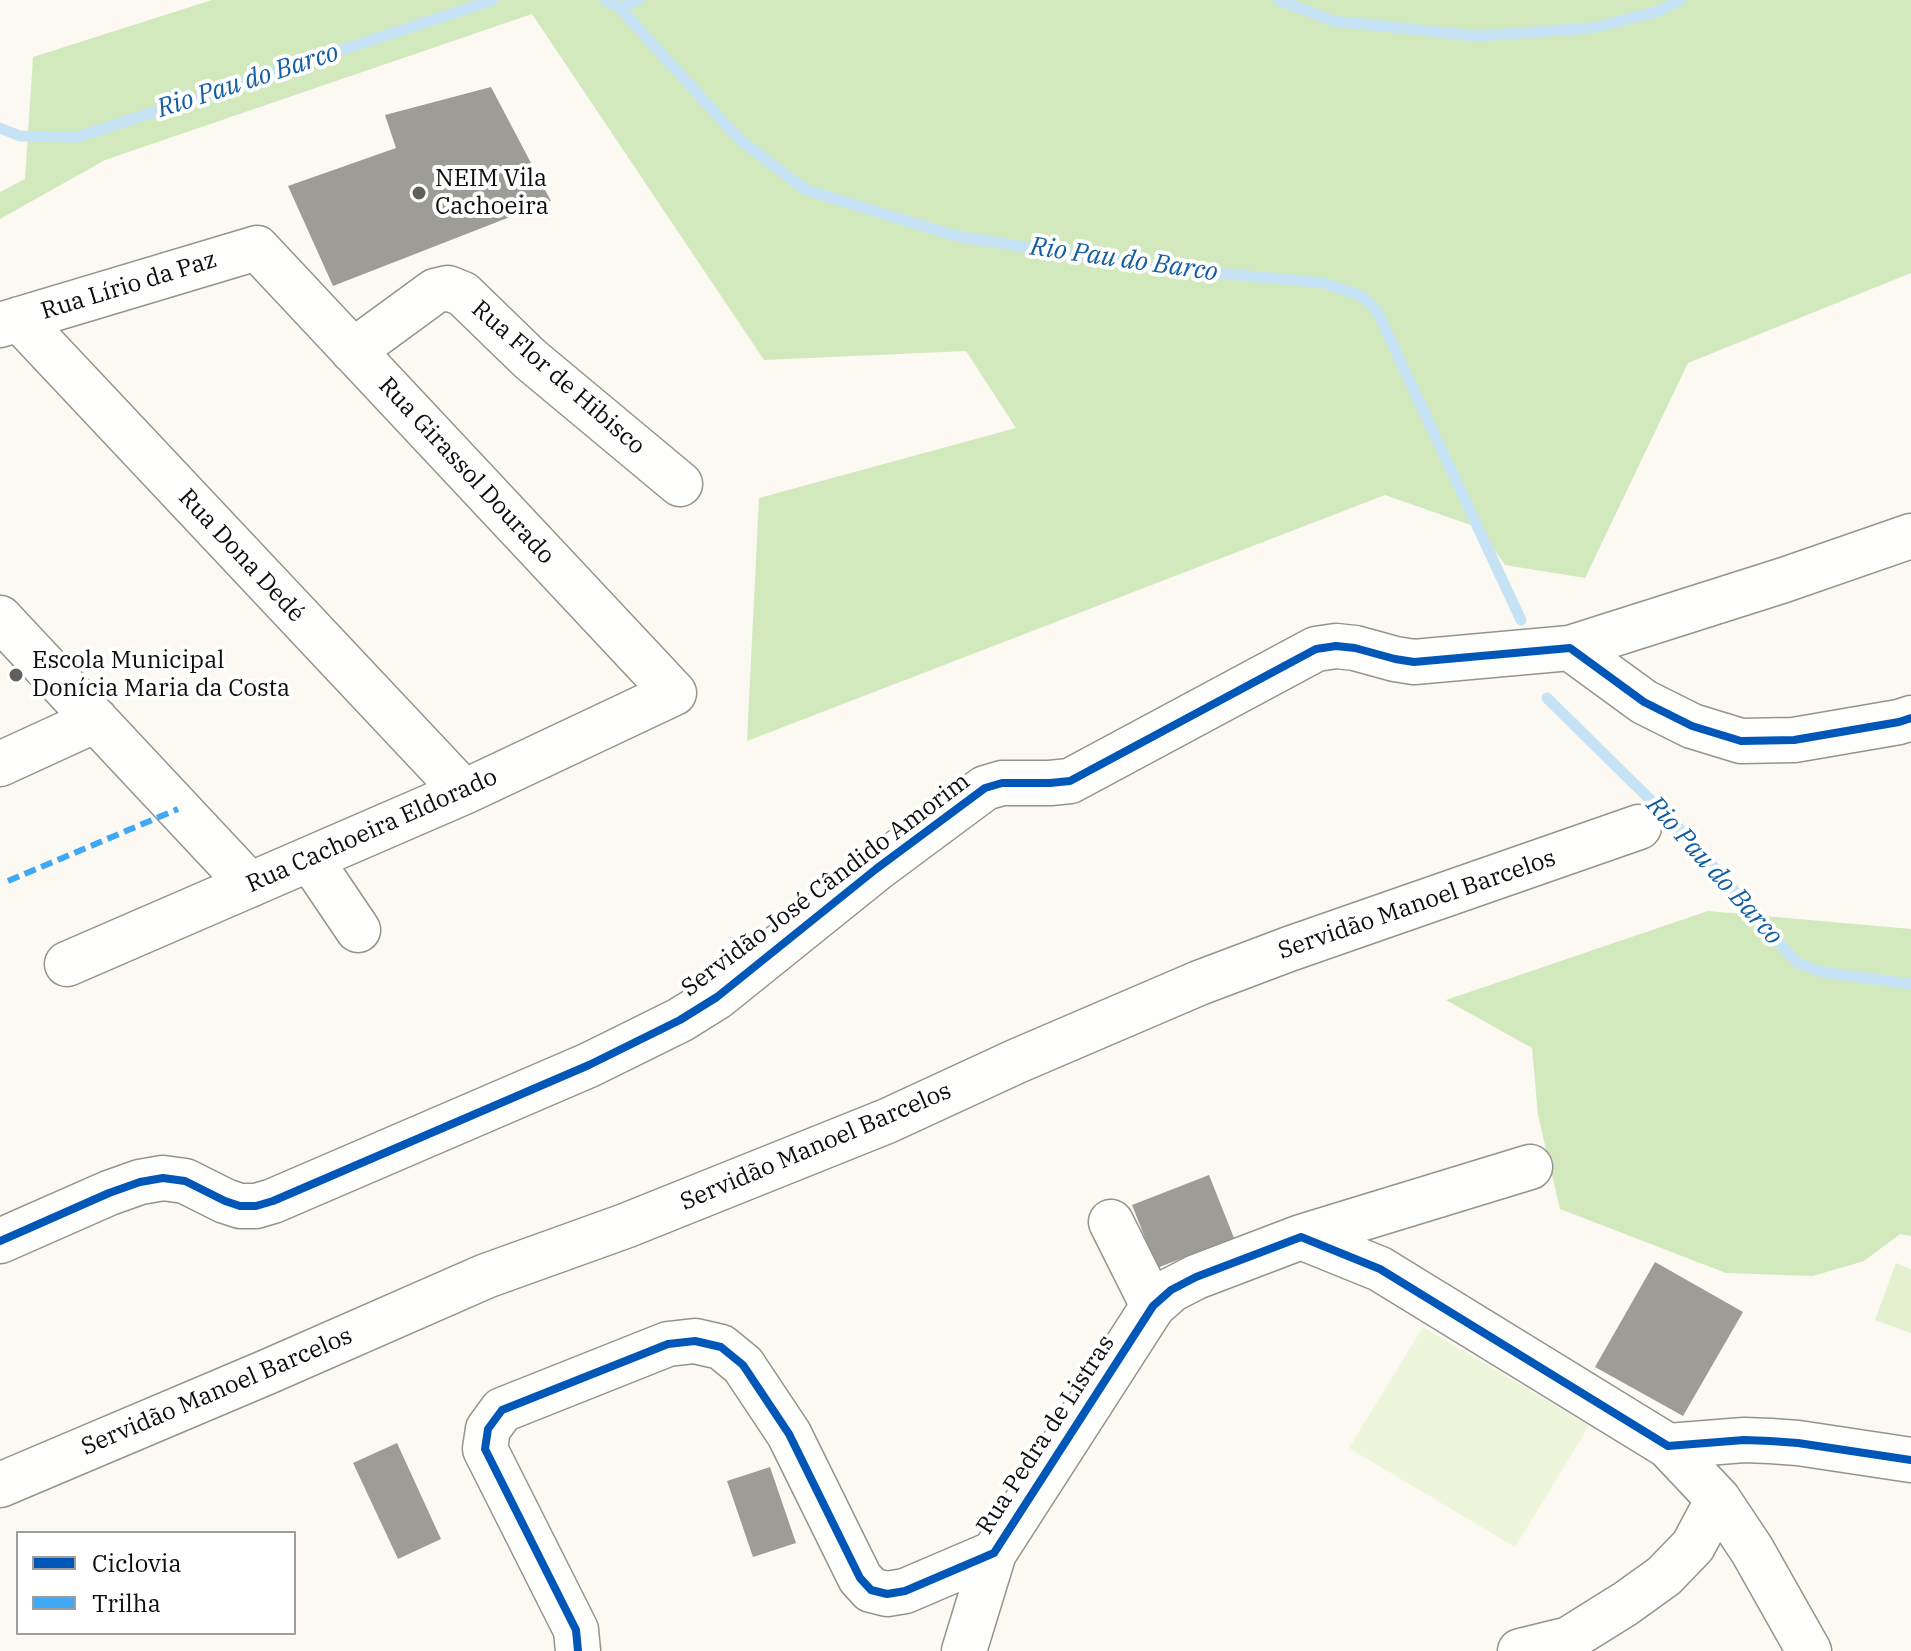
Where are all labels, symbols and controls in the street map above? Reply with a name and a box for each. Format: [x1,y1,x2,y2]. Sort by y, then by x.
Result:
water label: Rio Pau do Barco [153,37,343,125]
place label: NEIM Vila Cachoeira [435,165,549,221]
marker: NEIM Vila Cachoeira [410,184,428,202]
water label: Rio Pau do Barco [1028,231,1220,289]
street label: Rua Lírio da Paz [38,246,220,326]
street label: Rua Flor de Hibisco [465,295,651,461]
street label: Rua Girassol Dourado [372,372,560,570]
street label: Rua Dona Dedé [172,483,310,629]
place label: Escola Municipal Donícia Maria da Costa [32,647,290,703]
marker: Escola Municipal Donícia Maria da Costa [7,666,25,684]
street label: Rua Cachoeira Eldorado [242,763,502,899]
street label: Servidão José Cândido Amorim [676,767,976,1003]
water label: Rio Pau do Barco [1639,790,1789,952]
street label: Servidão Manoel Barcelos [1274,844,1560,966]
street label: Servidão Manoel Barcelos [676,1077,956,1217]
street label: Servidão Manoel Barcelos [77,1322,357,1462]
street label: Rua Pedra de Listras [971,1330,1121,1540]
legend [16,1531,296,1635]
text: Ciclovia [92,1547,182,1579]
text: Trilha [92,1587,161,1619]

